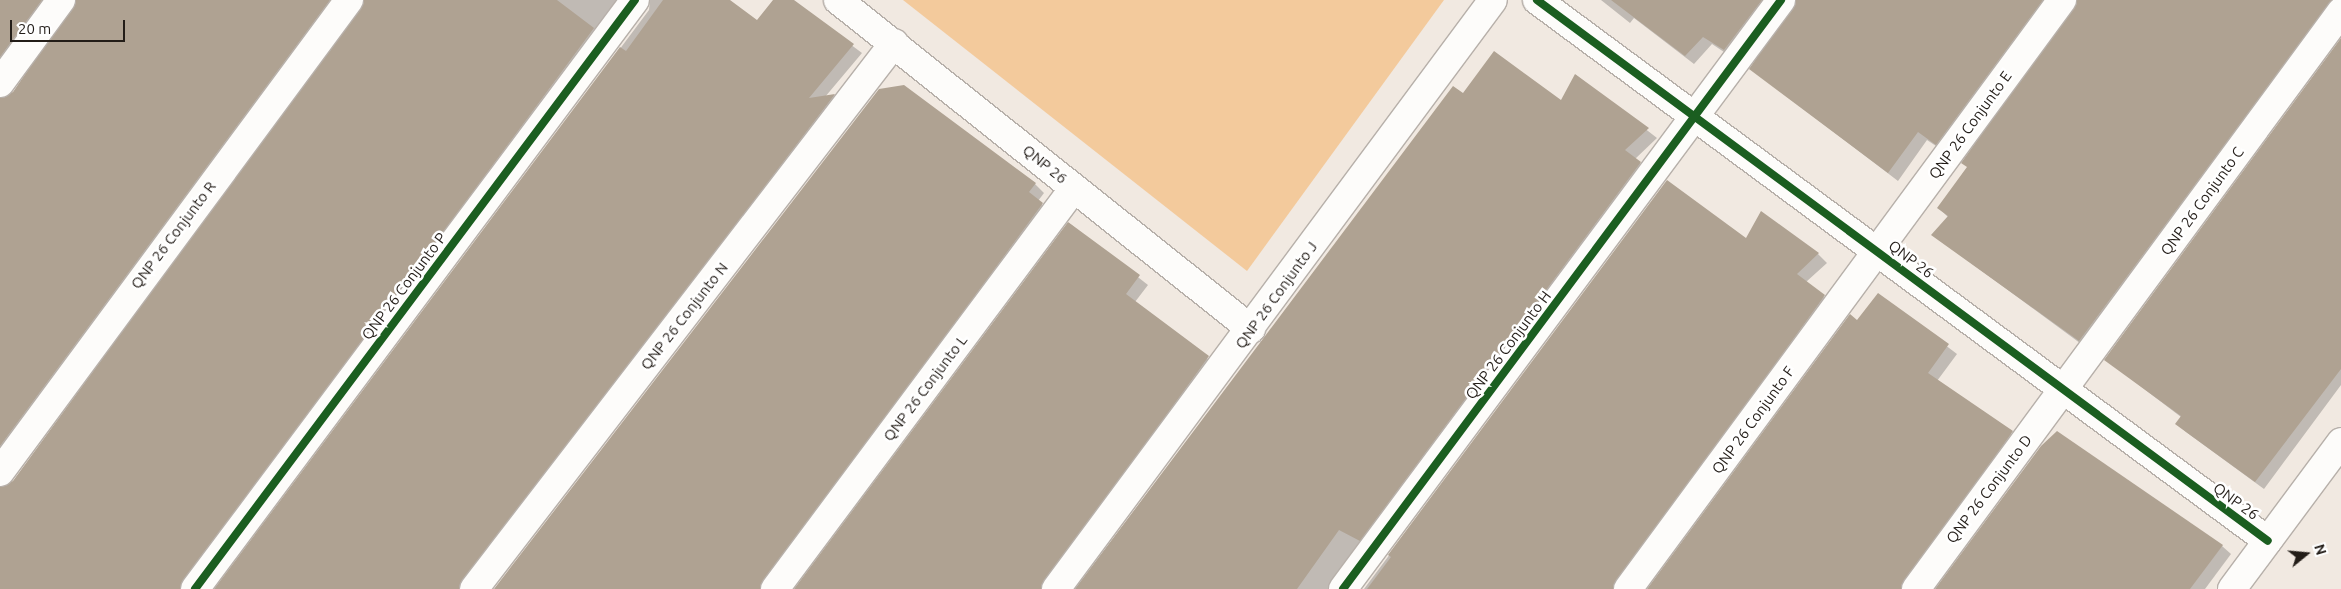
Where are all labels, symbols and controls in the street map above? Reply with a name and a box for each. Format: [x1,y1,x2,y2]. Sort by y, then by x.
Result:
scale bar [12,10,128,42]
text: 20 m [18,20,51,37]
street label: QNP 26 Conjunto E [1925,68,2015,182]
street label: QNP 26 [1019,141,1071,187]
street label: QNP 26 Conjunto C [2157,143,2247,259]
street label: QNP 26 Conjunto R [127,178,219,292]
street label: QNP 26 Conjunto P [358,229,450,343]
street label: QNP 26 [1885,236,1937,282]
street label: QNP 26 Conjunto J [1231,238,1321,352]
street label: QNP 26 Conjunto N [637,259,731,373]
street label: QNP 26 Conjunto H [1461,287,1555,403]
street label: QNP 26 Conjunto L [879,331,971,445]
street label: QNP 26 Conjunto F [1708,363,1798,477]
street label: QNP 26 Conjunto D [1942,431,2036,547]
street label: QNP 26 [2210,479,2262,523]
north arrow [2281,529,2331,579]
text: N [2311,542,2330,557]

